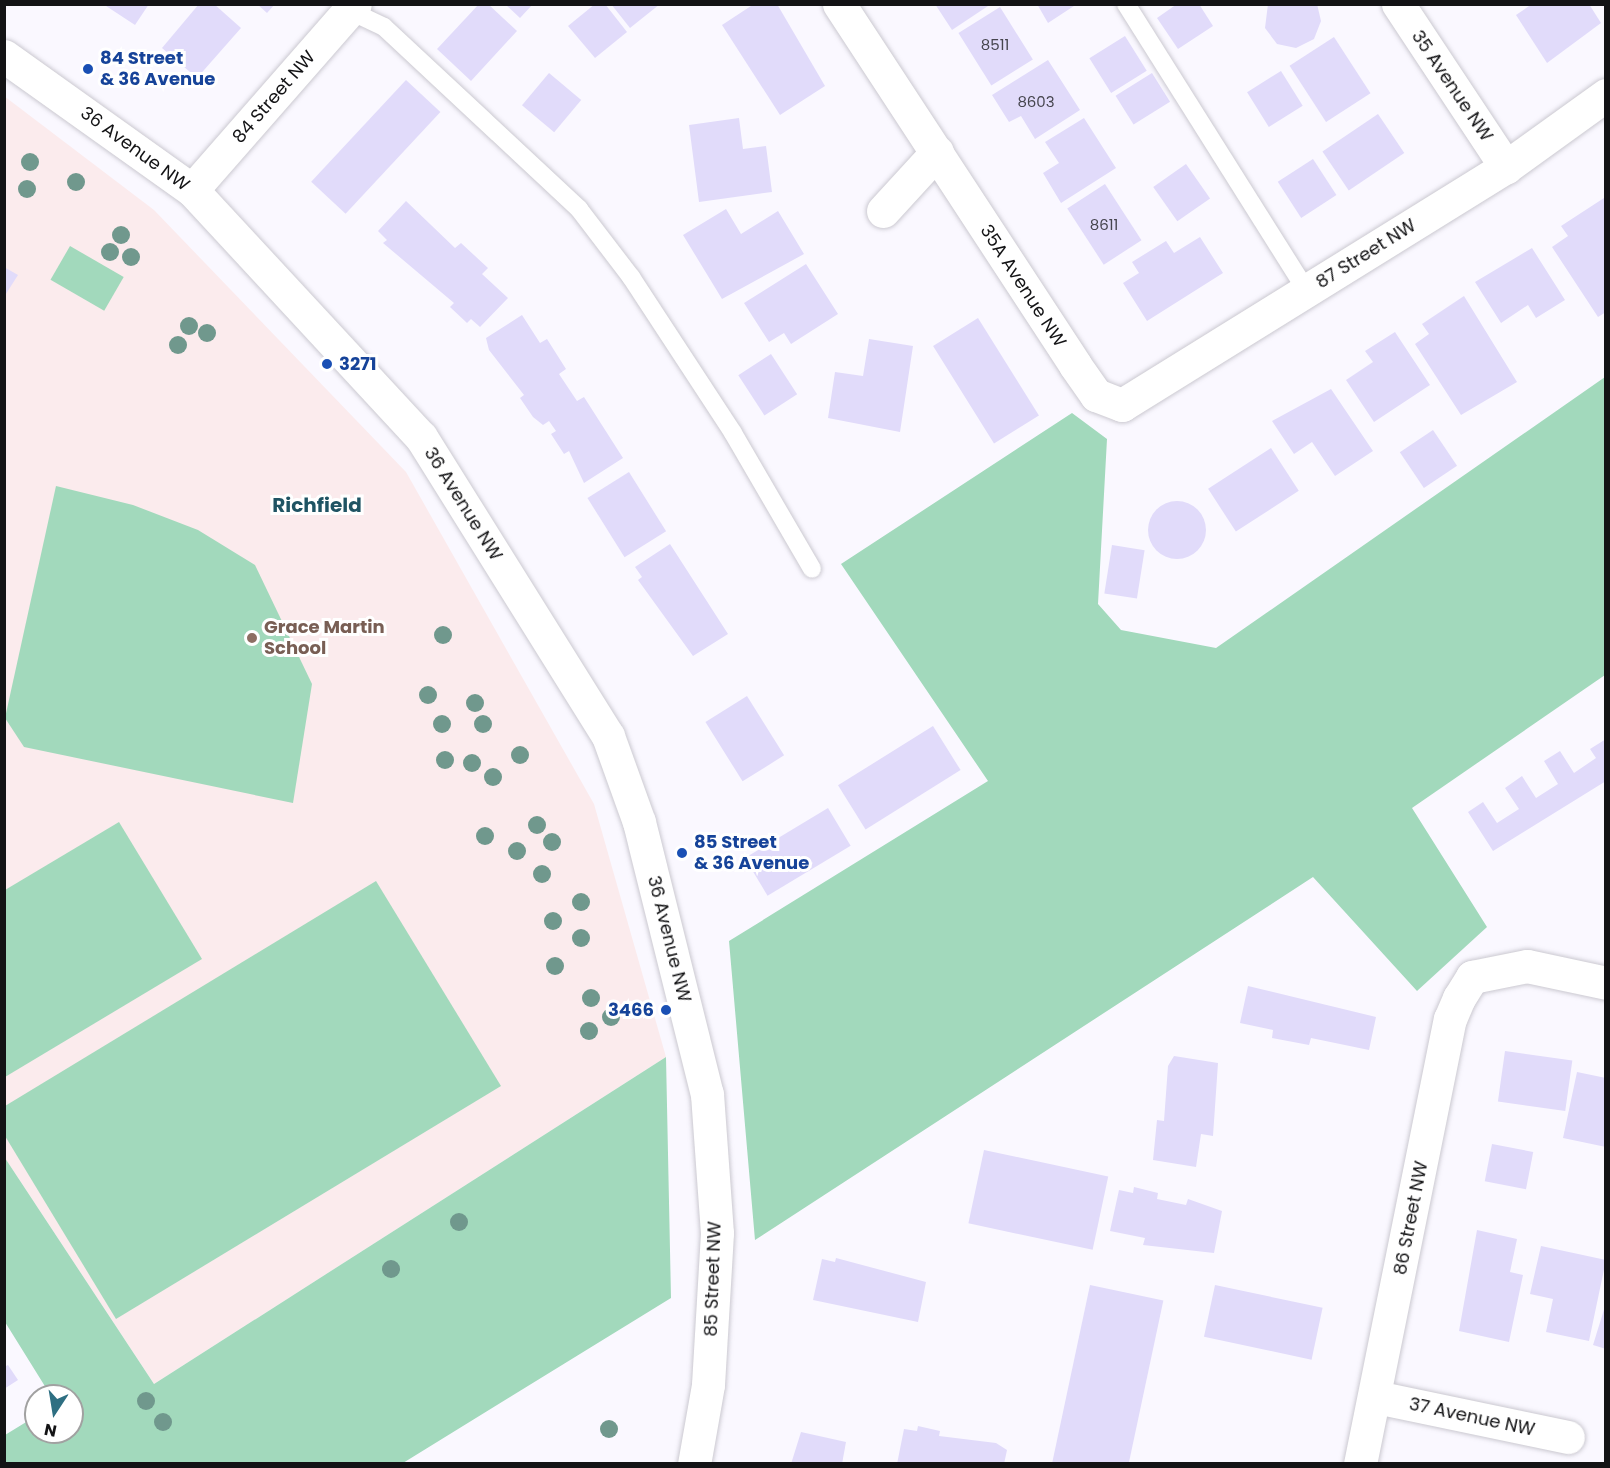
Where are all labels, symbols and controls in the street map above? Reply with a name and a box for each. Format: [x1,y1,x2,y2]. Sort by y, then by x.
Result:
street label: 35 Avenue NW [1407,26,1497,146]
house number: 8511 [981,36,1009,54]
street label: 84 Street NW [228,46,320,148]
place label: 84 Street & 36 Avenue [100,48,215,90]
marker: 84 Street & 36 Avenue [81,62,95,76]
house number: 8603 [1017,93,1055,111]
street label: 36 Avenue NW [76,102,194,196]
street label: 87 Street NW [1312,215,1420,293]
house number: 8611 [1090,216,1118,234]
street label: 35A Avenue NW [975,221,1071,351]
place label: 3271 [339,353,377,375]
marker: 3271 [320,357,334,371]
street label: 36 Avenue NW [420,443,506,565]
district label: Richfield [272,493,362,517]
place label: Grace Martin School [264,617,385,660]
marker: Grace Martin School [245,631,259,645]
place label: 85 Street & 36 Avenue [694,832,809,874]
marker: 85 Street & 36 Avenue [675,846,689,860]
street label: 36 Avenue NW [643,874,695,1004]
place label: 3466 [608,999,654,1021]
marker: 3466 [659,1003,673,1017]
street label: 86 Street NW [1389,1159,1433,1277]
street label: 85 Street NW [700,1221,726,1337]
north arrow [24,1384,84,1444]
street label: 37 Avenue NW [1407,1393,1537,1441]
text: N [42,1418,59,1443]

